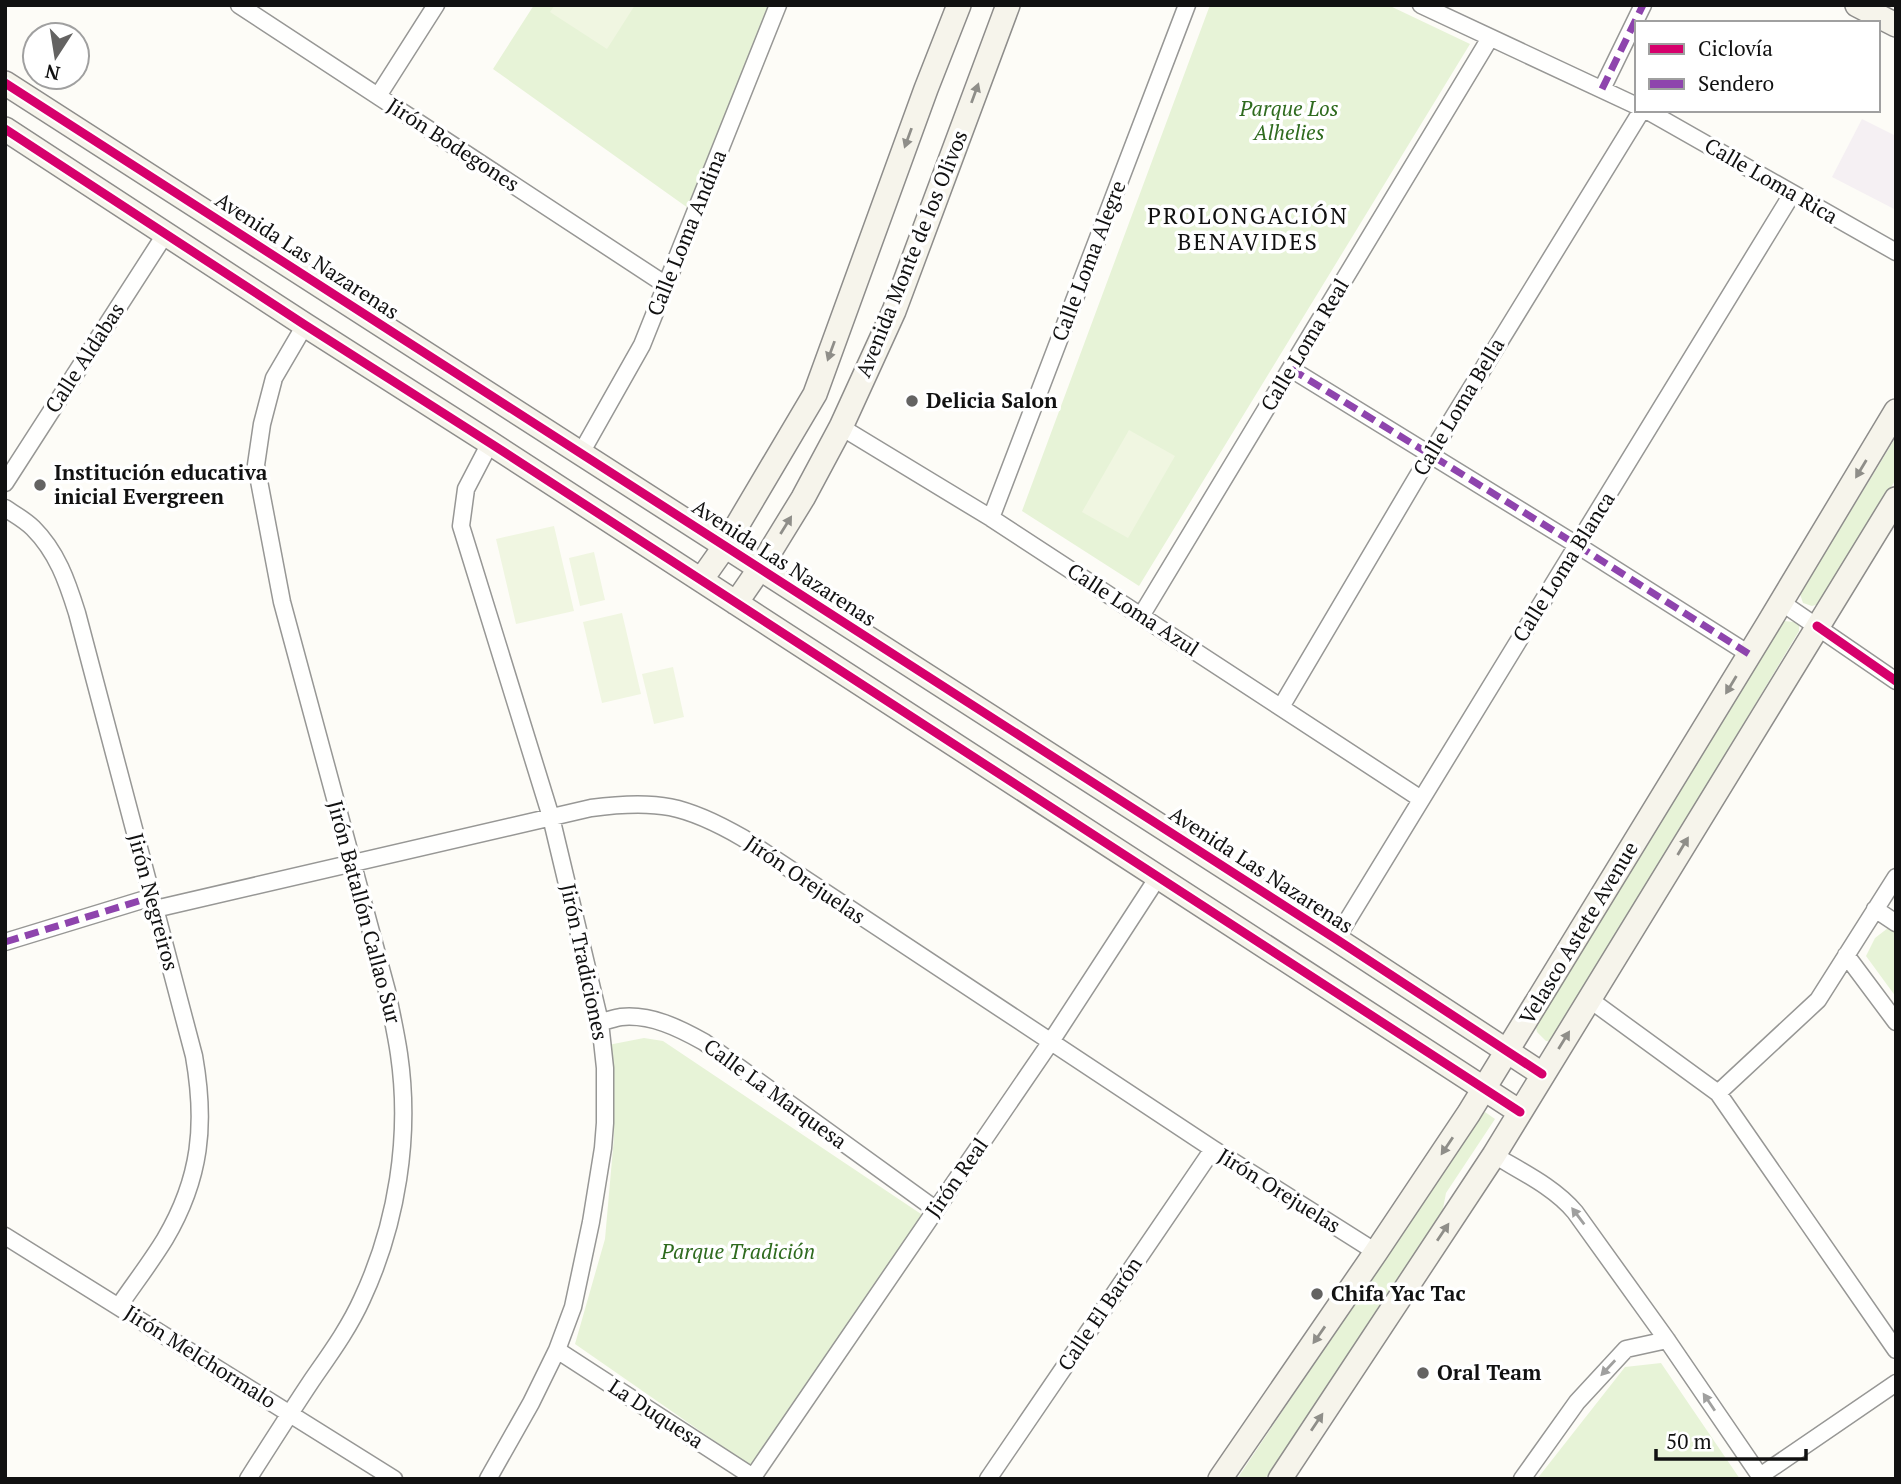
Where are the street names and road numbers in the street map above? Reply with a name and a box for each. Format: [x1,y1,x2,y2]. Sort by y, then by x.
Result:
street label: Jirón Bodegones [382,91,525,197]
street label: Avenida Monte de los Olivos [849,126,974,381]
street label: Calle Loma Rica [1700,131,1844,230]
street label: Calle Loma Andina [640,145,732,320]
street label: Calle Loma Alegre [1045,176,1132,345]
street label: Avenida Las Nazarenas [210,185,405,325]
street label: Calle Loma Real [1254,273,1355,416]
street label: Calle Aldabas [38,297,130,418]
street label: Calle Loma Bella [1406,332,1511,481]
street label: Calle Loma Blanca [1506,486,1621,647]
street label: Avenida Las Nazarenas [687,492,882,632]
street label: Calle Loma Azul [1062,556,1205,662]
street label: Jirón Batallón Callao Sur [322,797,408,1026]
street label: Avenida Las Nazarenas [1164,799,1359,939]
street label: Jirón Orejuelas [740,829,871,930]
street label: Jirón Negreiros [122,830,186,974]
street label: Velasco Astete Avenue [1512,836,1644,1029]
street label: Jirón Tradiciones [555,881,615,1043]
street label: Calle La Marquesa [698,1032,853,1155]
street label: Jirón Real [919,1132,994,1223]
street label: Jirón Orejuelas [1213,1141,1346,1239]
street label: Calle El Barón [1051,1251,1148,1376]
street label: Jirón Melchormalo [119,1298,282,1414]
street label: La Duquesa [604,1372,710,1455]

